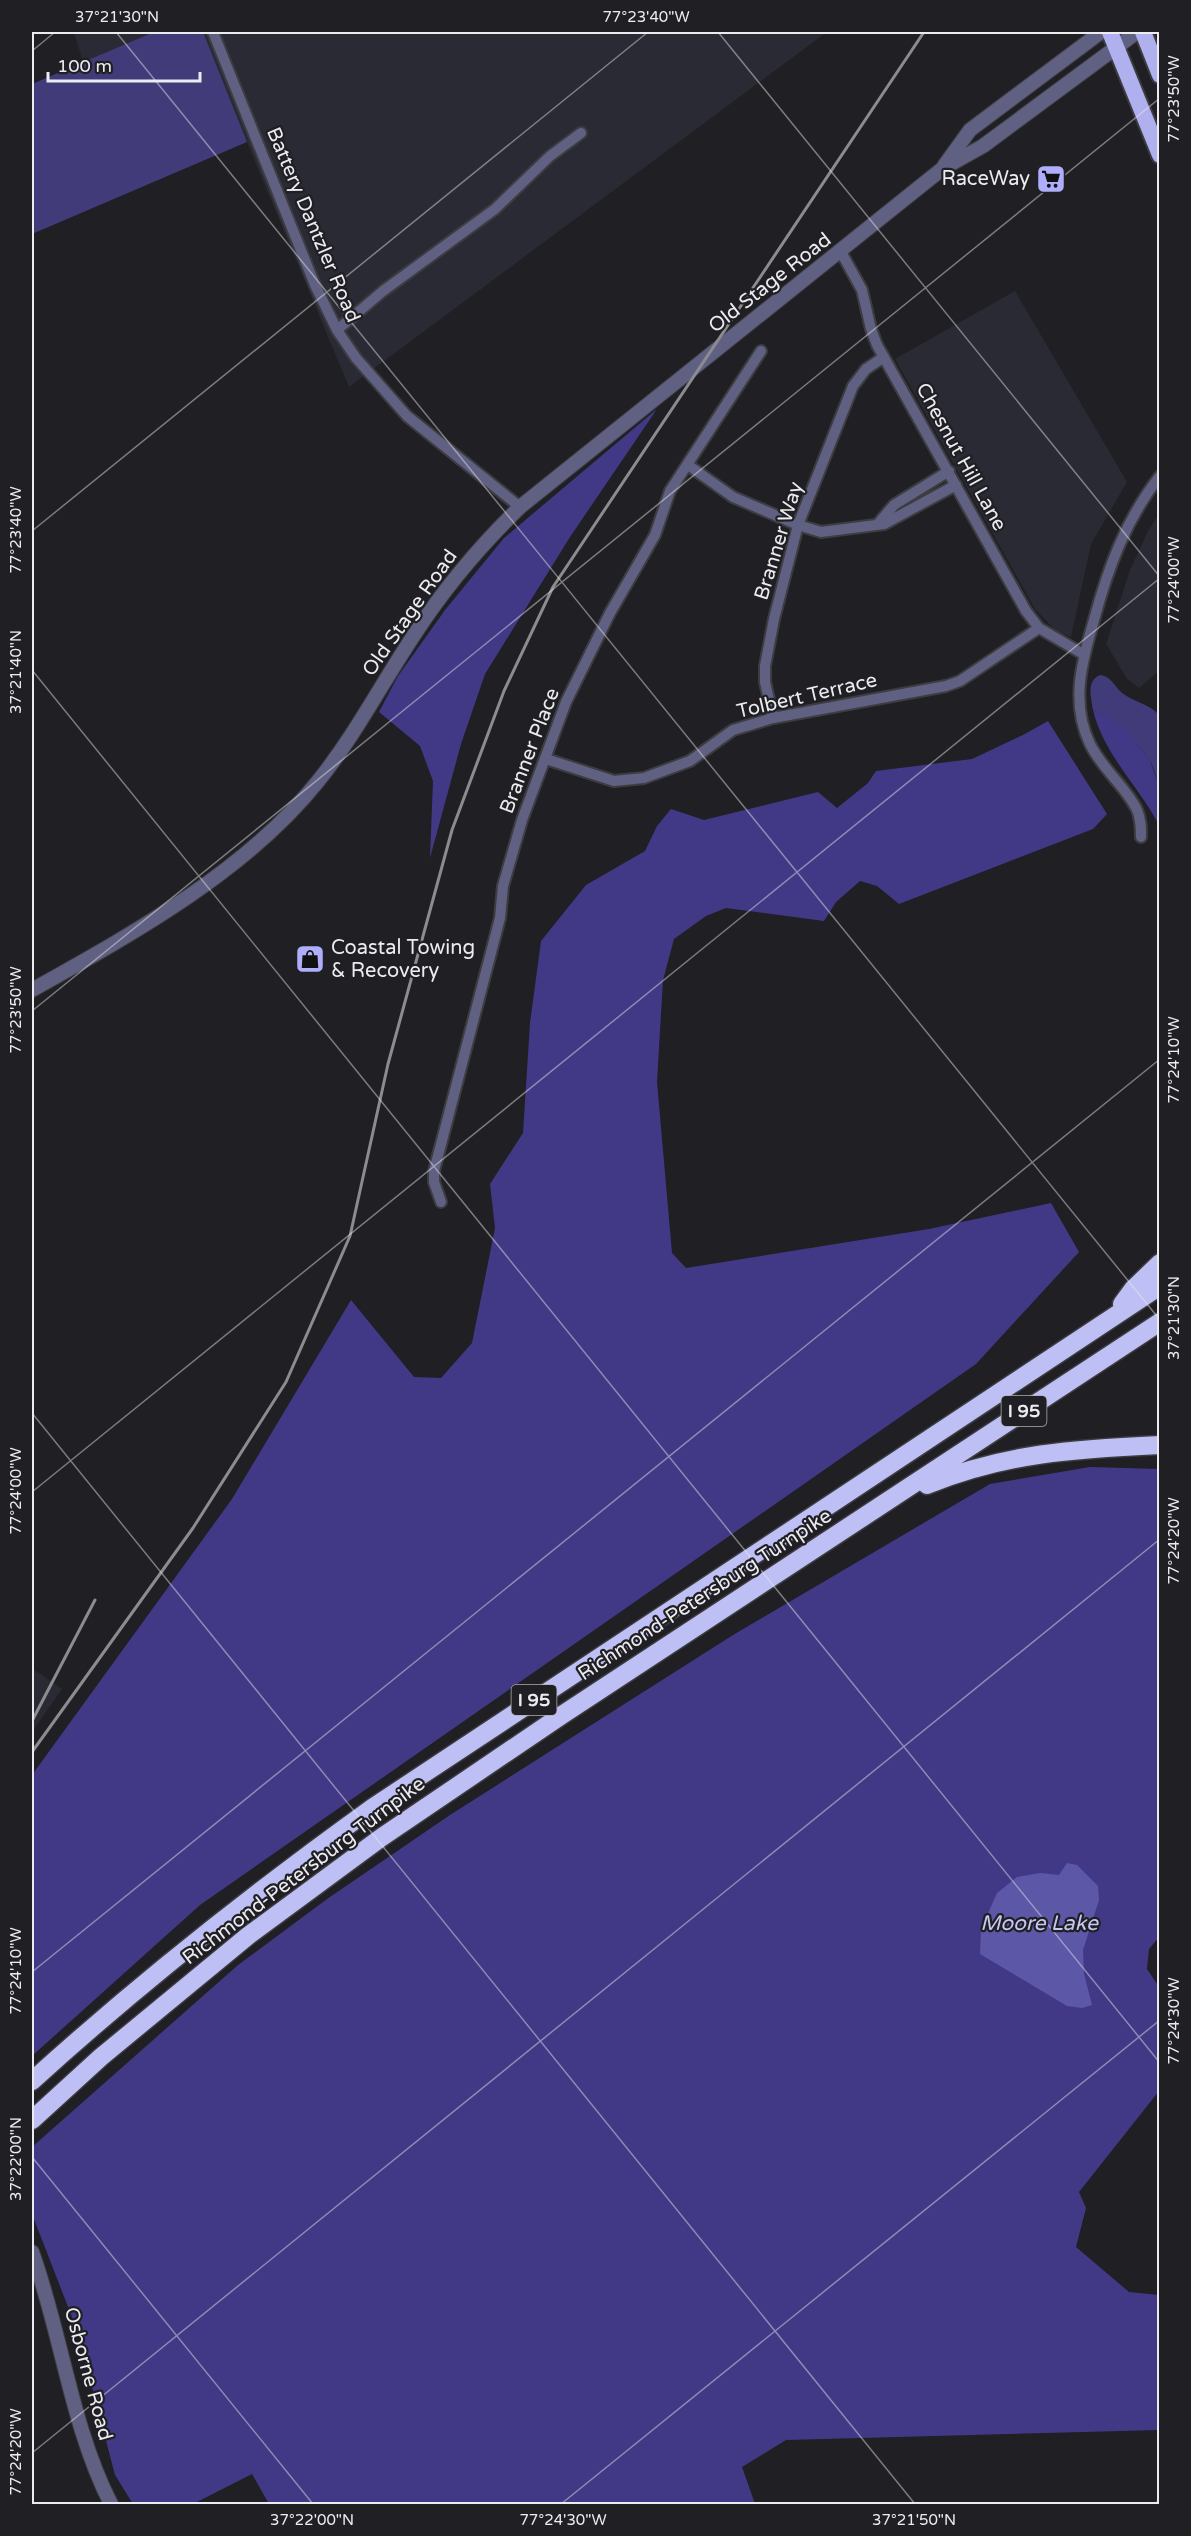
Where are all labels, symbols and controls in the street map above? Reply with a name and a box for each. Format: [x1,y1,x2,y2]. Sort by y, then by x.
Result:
text: 37°21'30"N [75,8,159,26]
text: 77°23'40"W [602,8,690,26]
scale bar [48,45,200,83]
text: 100 m [57,55,112,77]
text: 77°23'50"W [1165,55,1183,143]
street label: Battery Dantzler Road [261,124,365,326]
supermarket icon: RaceWay [1035,163,1067,195]
place label: RaceWay [941,167,1030,191]
street label: Old Stage Road [704,228,836,338]
street label: Chesnut Hill Lane [910,379,1012,535]
street label: Branner Way [750,479,808,603]
text: 77°23'40"W [7,486,25,574]
text: 77°24'00"W [1165,536,1183,624]
street label: Old Stage Road [357,545,463,681]
text: 37°21'40"N [7,630,25,714]
street label: Tolbert Terrace [735,668,879,724]
street label: Branner Place [495,685,565,817]
place label: Coastal Towing & Recovery [331,936,475,983]
shop icon: Coastal Towing & Recovery [294,943,326,975]
text: 77°23'50"W [7,966,25,1054]
text: 77°24'10"W [1165,1016,1183,1104]
text: 37°21'30"N [1165,1276,1183,1360]
road number: I 95 [1002,1396,1046,1426]
text: 77°24'00"W [7,1447,25,1535]
text: 77°24'20"W [1165,1497,1183,1585]
street label: Richmond-Petersburg Turnpike [574,1504,836,1686]
road number: I 95 [512,1685,556,1715]
street label: Richmond-Petersburg Turnpike [178,1772,430,1970]
water label: Moore Lake [980,1911,1099,1936]
text: 77°24'10"W [7,1927,25,2015]
text: 77°24'30"W [1165,1977,1183,2065]
text: 37°22'00"N [7,2117,25,2201]
street label: Osborne Road [59,2305,117,2443]
text: 77°24'20"W [7,2408,25,2496]
text: 37°22'00"N [270,2511,354,2529]
text: 77°24'30"W [519,2511,607,2529]
text: 37°21'50"N [872,2511,956,2529]

